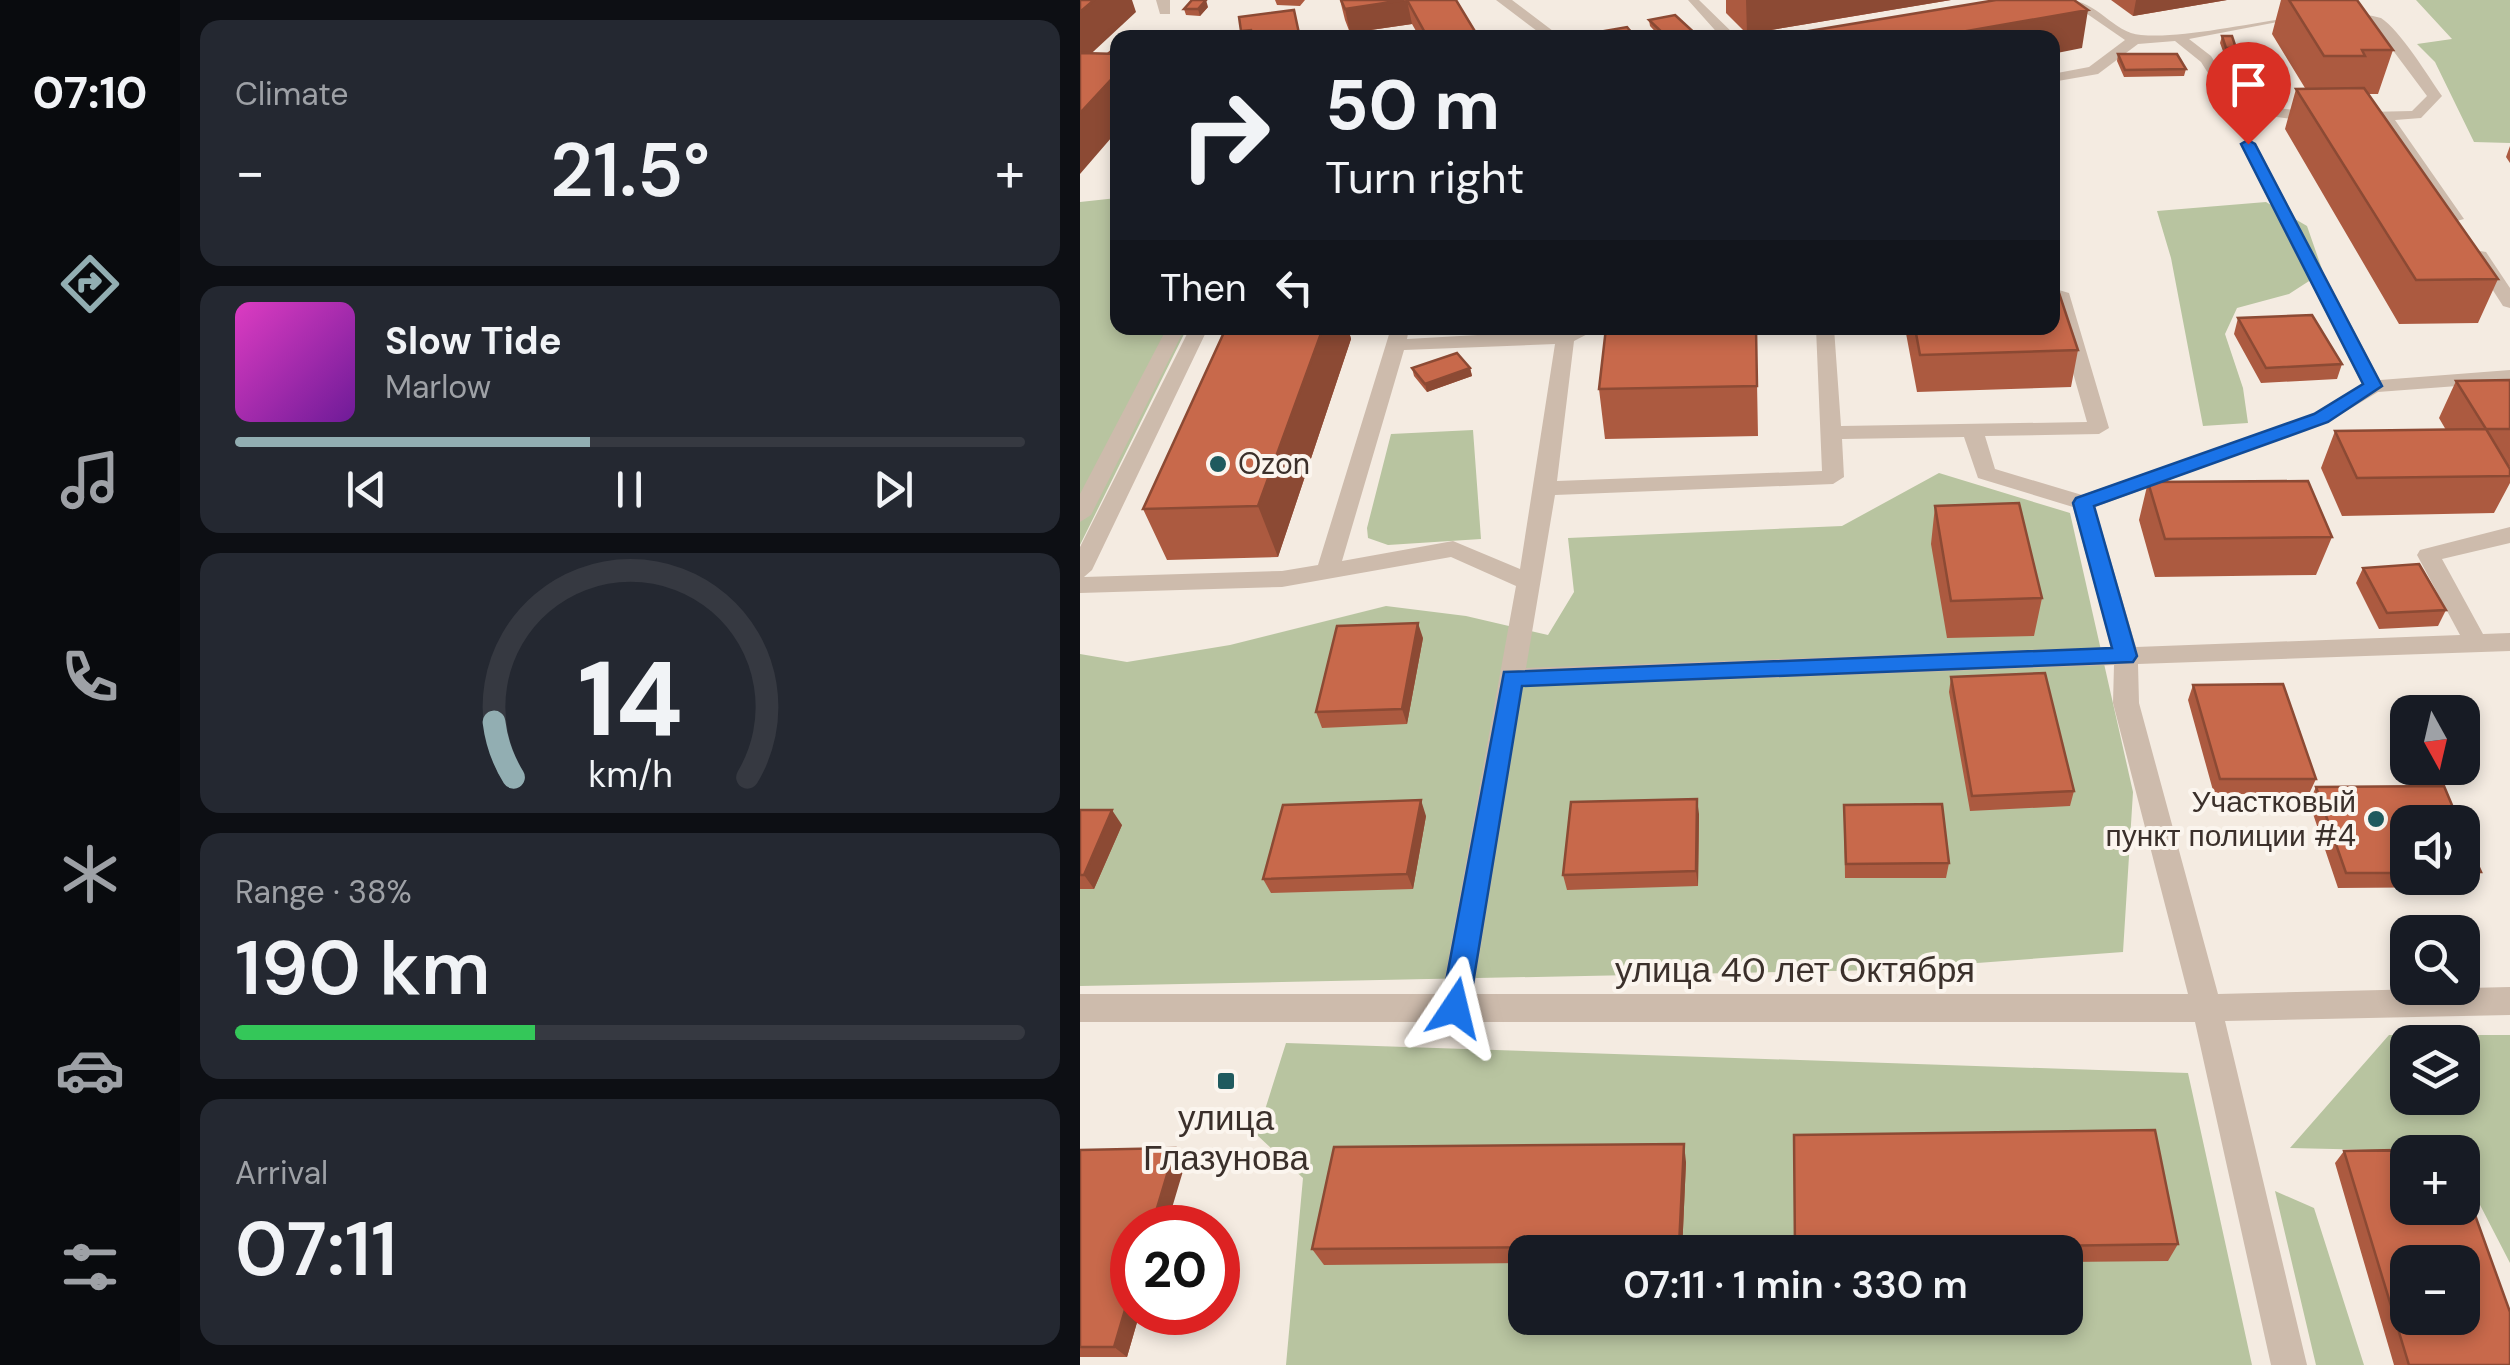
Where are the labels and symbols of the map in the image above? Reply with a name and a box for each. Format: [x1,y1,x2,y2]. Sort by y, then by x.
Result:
pin [2206,42,2291,145]
place label: Ozon [1238,444,1310,483]
marker: Ozon [1207,453,1229,475]
north arrow [2390,695,2480,785]
place label: Участковый пункт полиции #4 [2105,782,2356,855]
marker: Участковый пункт полиции #4 [2365,808,2387,830]
street label: улица 40 лет Октября [1615,947,1975,993]
position arrow [1403,956,1507,1060]
marker: улица Глазунова [1215,1070,1237,1092]
place label: улица Глазунова [1143,1095,1310,1181]
speed limit sign: 20 [1110,1205,1240,1335]

